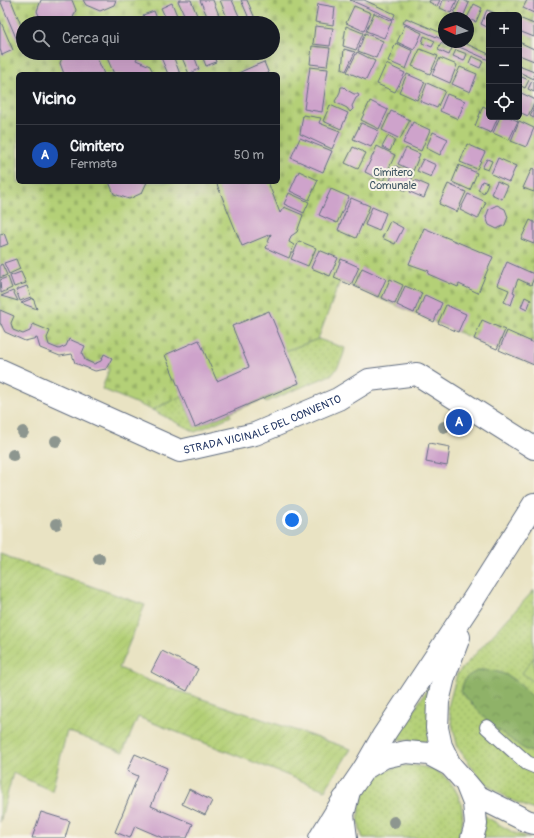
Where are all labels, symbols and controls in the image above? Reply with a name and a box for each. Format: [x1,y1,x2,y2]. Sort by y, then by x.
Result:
north arrow [438,12,474,48]
map controls [486,12,522,120]
button: + [486,12,522,48]
search box [16,16,280,60]
icon: search [30,27,52,49]
text: Cerca qui [62,29,119,48]
button: − [486,48,522,84]
button: locate [486,84,522,120]
text: Vicino [32,88,76,109]
text: Cimitero [70,137,124,156]
text: A [41,147,49,163]
text: 50 m [234,147,264,163]
text: Fermata [70,156,117,172]
park label: Cimitero Comunale [369,166,417,192]
street label: STRADA VICINALE DEL CONVENTO [182,392,343,457]
pin: A [446,407,472,437]
your location [282,510,302,530]

